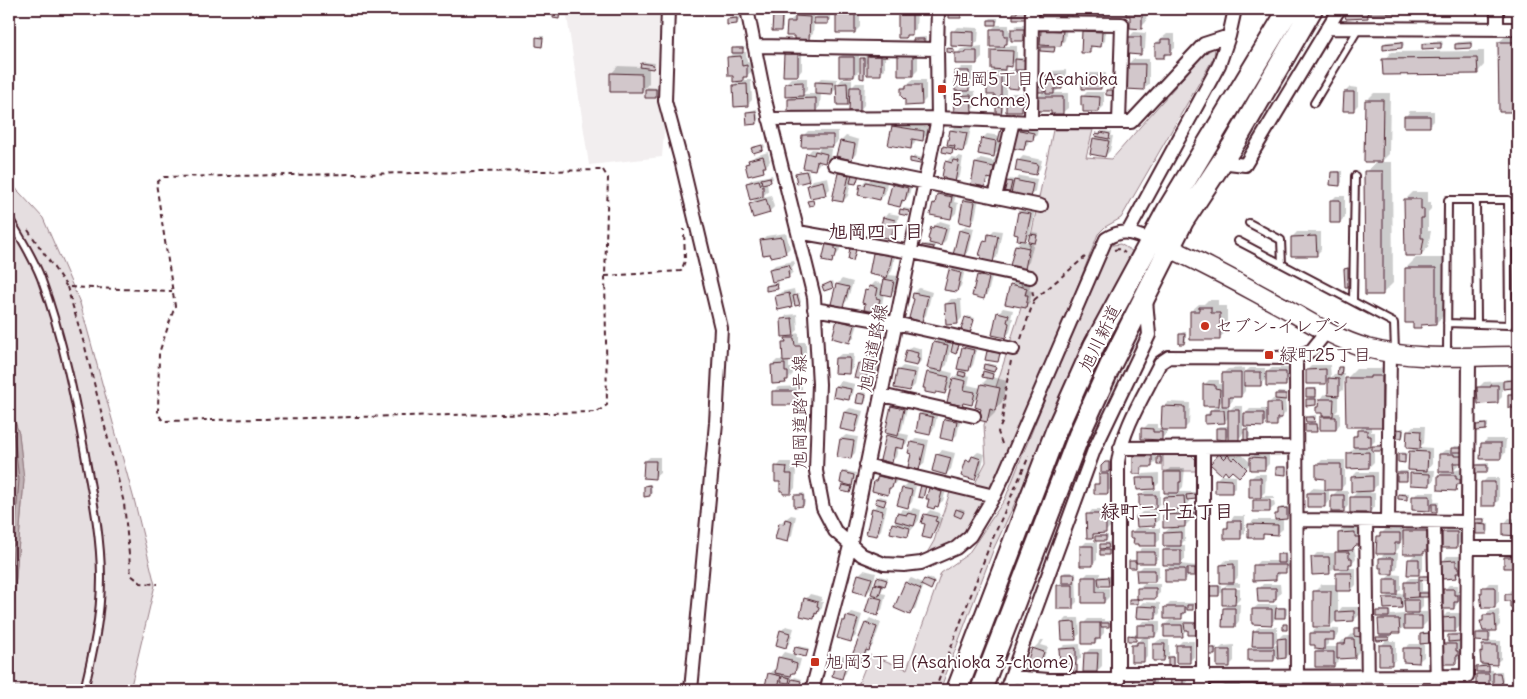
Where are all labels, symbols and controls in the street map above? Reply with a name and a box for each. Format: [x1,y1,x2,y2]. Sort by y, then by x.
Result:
place label: 旭岡5丁目 (Asahioka 5-chome) [952,67,1118,111]
marker: 旭岡5丁目 (Asahioka 5-chome) [936,83,948,95]
district label: 旭岡四丁目 [828,219,924,243]
street label: 旭川新道 [1073,300,1126,375]
street label: 旭岡道路線 [853,302,892,394]
place label: セブン-イレブン [1215,314,1349,337]
marker: セブン-イレブン [1199,320,1211,332]
place label: 緑町25丁目 [1279,343,1371,366]
marker: 緑町25丁目 [1263,349,1275,361]
street label: 旭岡道路1号線 [788,354,811,470]
district label: 緑町二十五丁目 [1100,499,1234,523]
place label: 旭岡3丁目 (Asahioka 3-chome) [825,650,1074,673]
marker: 旭岡3丁目 (Asahioka 3-chome) [809,656,821,668]

